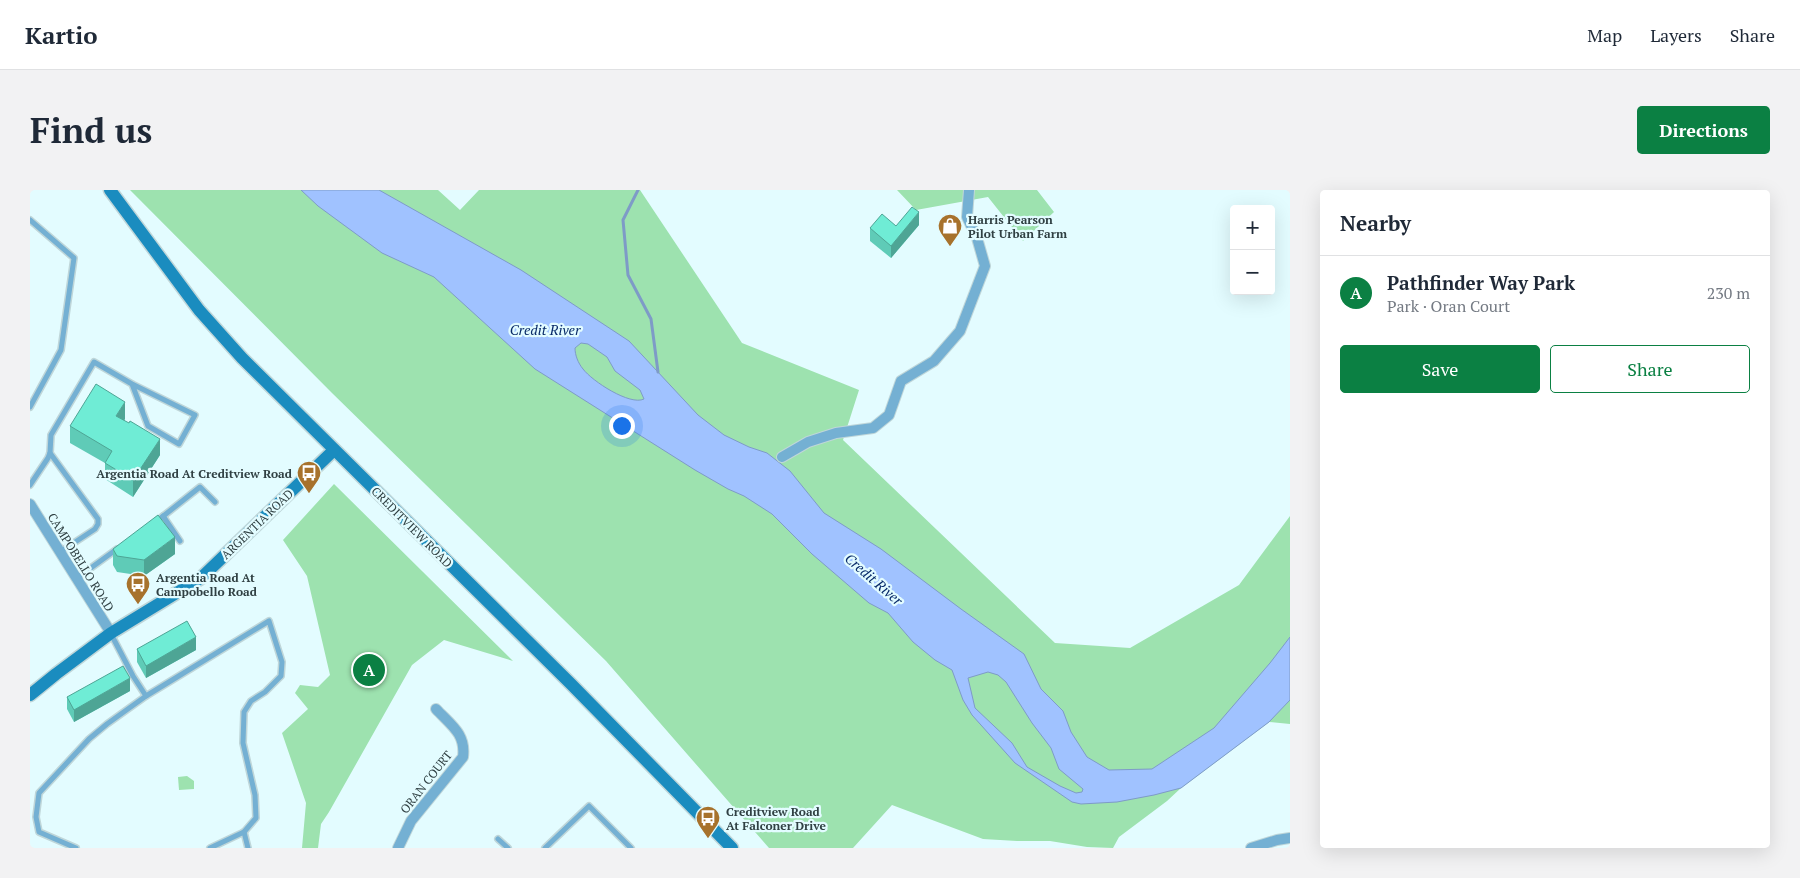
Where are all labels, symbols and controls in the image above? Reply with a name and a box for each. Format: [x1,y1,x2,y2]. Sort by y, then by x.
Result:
text: Kartio [25,19,98,51]
text: Map [1587,23,1622,47]
text: Layers [1650,23,1702,47]
text: Share [1730,23,1775,47]
button: Directions [1637,106,1770,154]
text: Find us [30,107,152,153]
map controls [1230,205,1275,295]
button: + [1230,205,1275,250]
text: Nearby [1340,209,1411,237]
place label: Harris Pearson Pilot Urban Farm [968,212,1067,241]
shop icon: Harris Pearson Pilot Urban Farm [937,213,963,247]
button: − [1230,250,1275,295]
text: Pathfinder Way Park [1387,270,1575,295]
text: A [1350,282,1362,304]
text: 230 m [1707,282,1750,304]
text: Park · Oran Court [1387,295,1510,317]
water label: Credit River [510,320,581,339]
button: Save [1340,345,1540,393]
button: Share [1550,345,1750,393]
your location [609,413,635,439]
bus stop icon: Argentia Road At Creditview Road [296,460,322,494]
place label: Argentia Road At Creditview Road [96,466,293,481]
street label: CREDITVIEW ROAD [368,483,456,571]
street label: ARGENTIA ROAD [218,486,296,562]
street label: CAMPOBELLO ROAD [45,510,117,614]
water label: Credit River [841,549,907,610]
place label: Argentia Road At Campobello Road [156,570,258,599]
bus stop icon: Argentia Road At Campobello Road [125,571,151,605]
pin: A [353,651,385,689]
street label: ORAN COURT [397,747,455,816]
place label: Creditview Road At Falconer Drive [726,804,826,833]
bus stop icon: Creditview Road At Falconer Drive [695,805,721,839]

